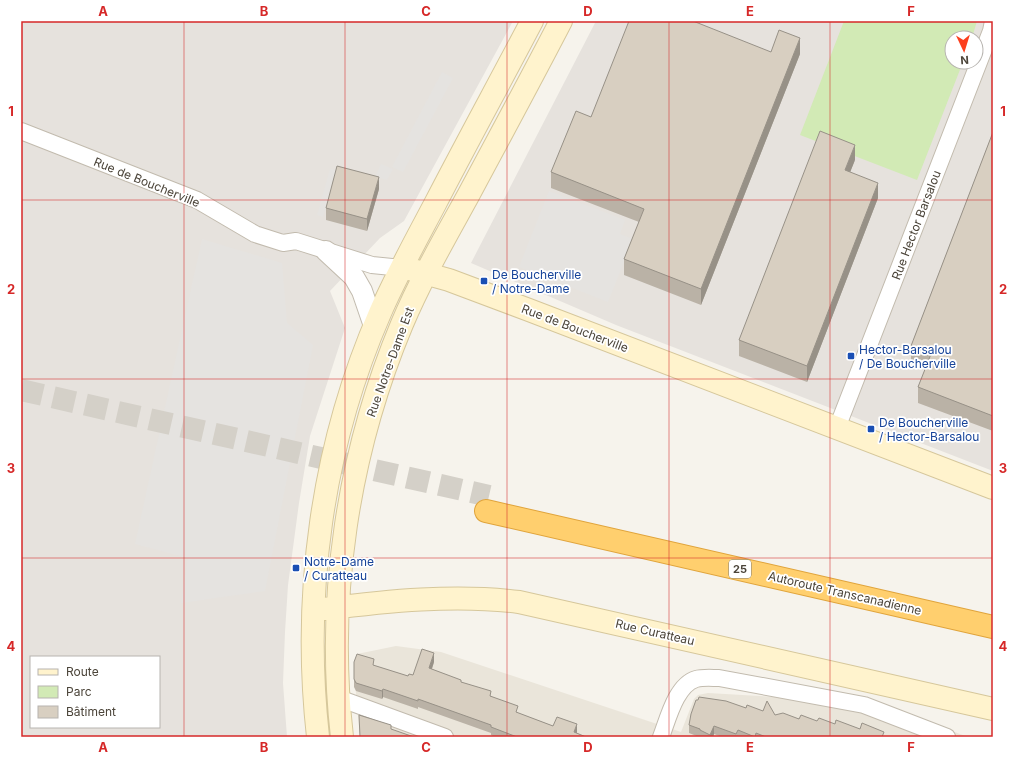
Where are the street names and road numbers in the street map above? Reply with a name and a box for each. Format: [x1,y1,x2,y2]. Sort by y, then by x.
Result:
street label: Rue de Boucherville [92,154,202,210]
street label: Rue Hector Barsalou [888,168,944,282]
street label: Rue de Boucherville [519,301,631,355]
street label: Rue Notre-Dame Est [363,305,417,419]
road number: 25 [729,560,751,578]
street label: Autoroute Transcanadienne [767,568,923,618]
street label: Rue Curatteau [614,616,696,648]

